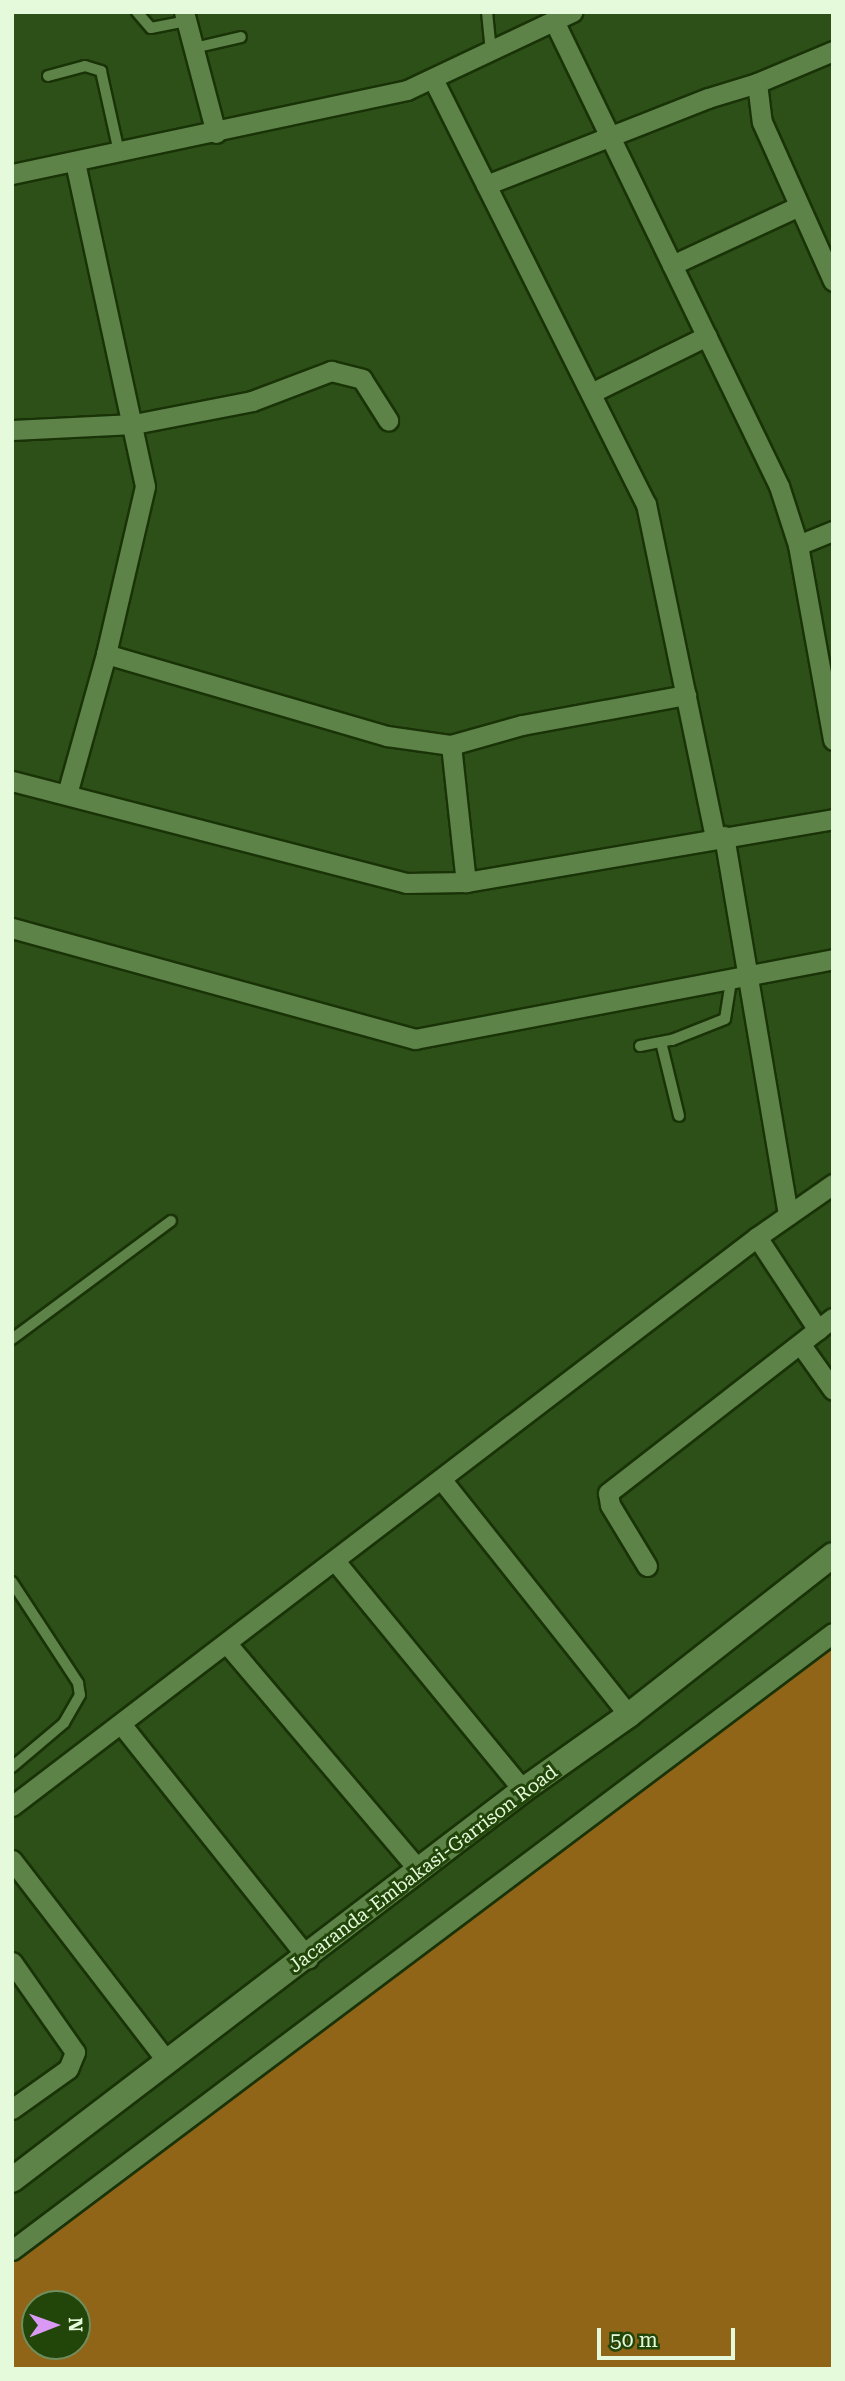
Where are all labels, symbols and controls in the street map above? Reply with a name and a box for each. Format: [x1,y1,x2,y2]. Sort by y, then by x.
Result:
street label: Jacaranda-Embakasi-Garrison Road [284,1760,562,1978]
north arrow [21,2290,91,2360]
scale bar [600,2314,738,2358]
text: N [64,2317,87,2332]
text: 50 m [610,2328,658,2352]

